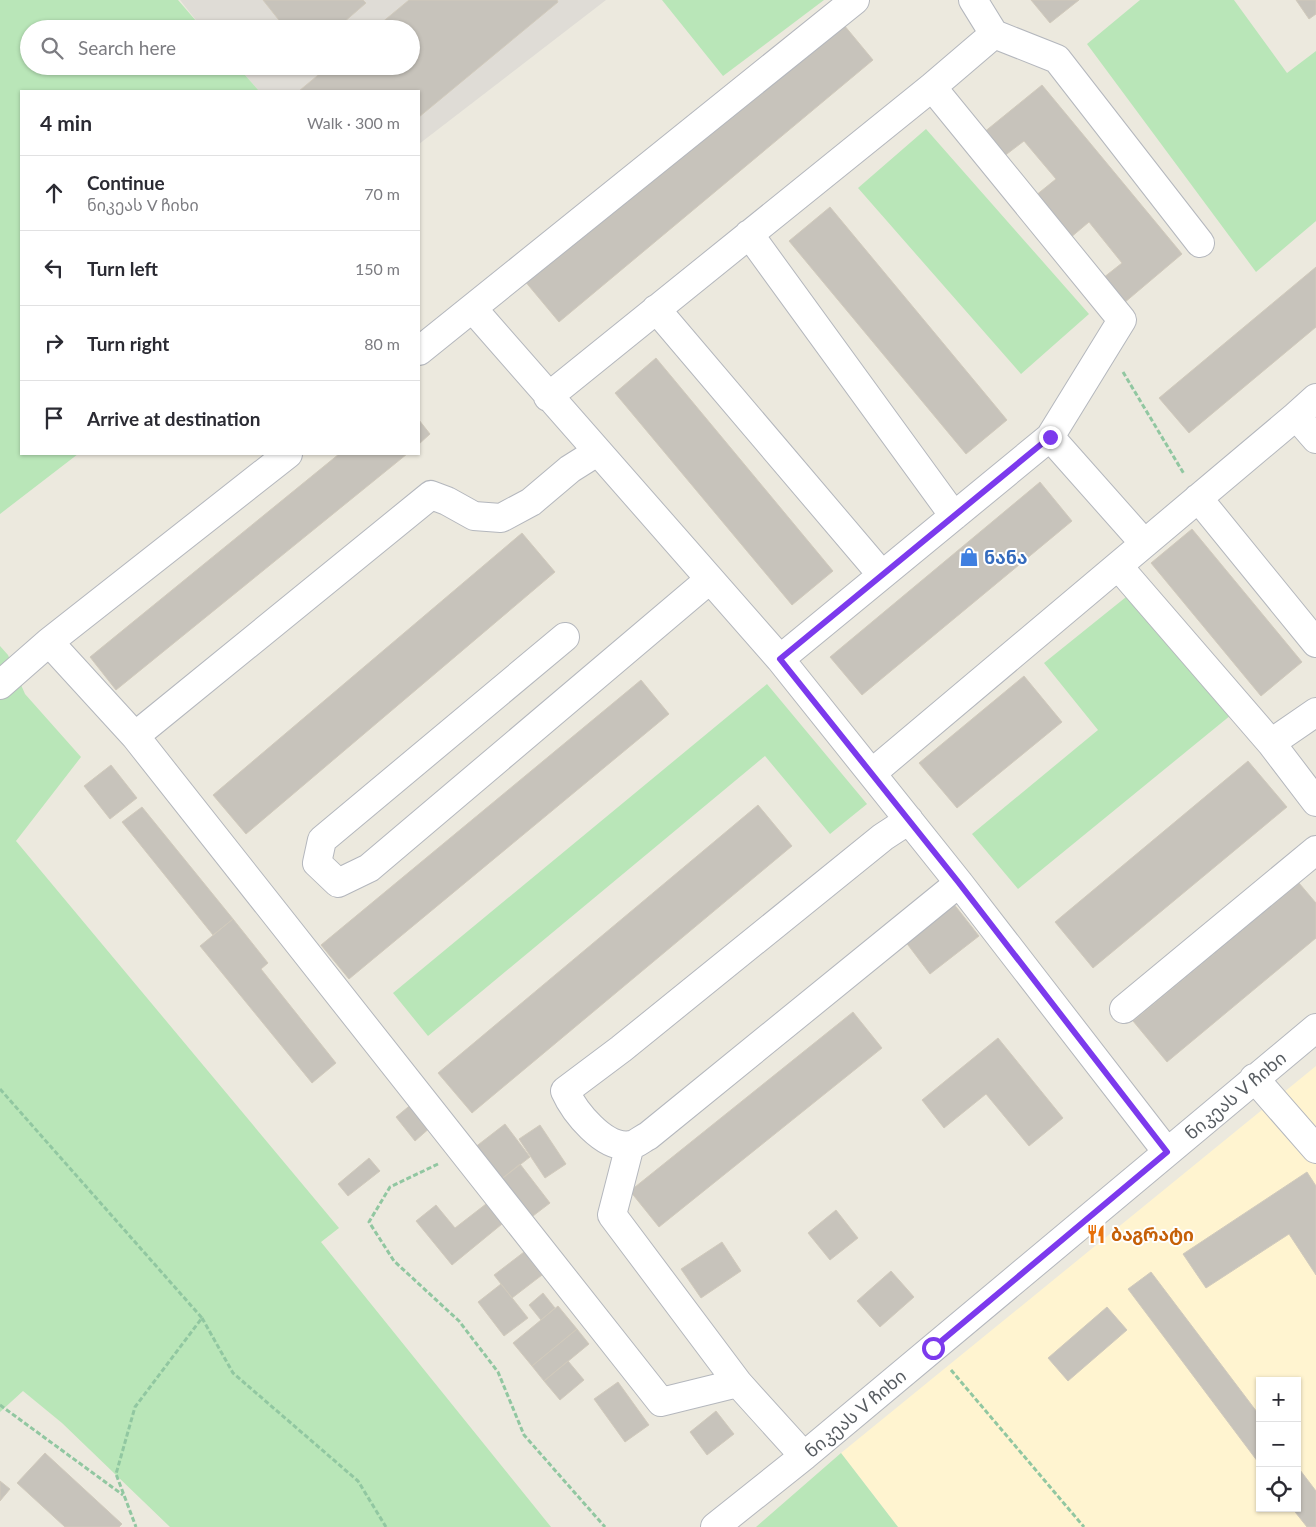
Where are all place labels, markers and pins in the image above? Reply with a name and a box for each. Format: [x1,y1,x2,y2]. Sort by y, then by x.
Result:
shop icon: ნანა [958,546,980,568]
place label: ნანა [984,546,1027,568]
restaurant icon: ბაგრატი [1085,1223,1107,1245]
place label: ბაგრატი [1111,1223,1194,1245]

